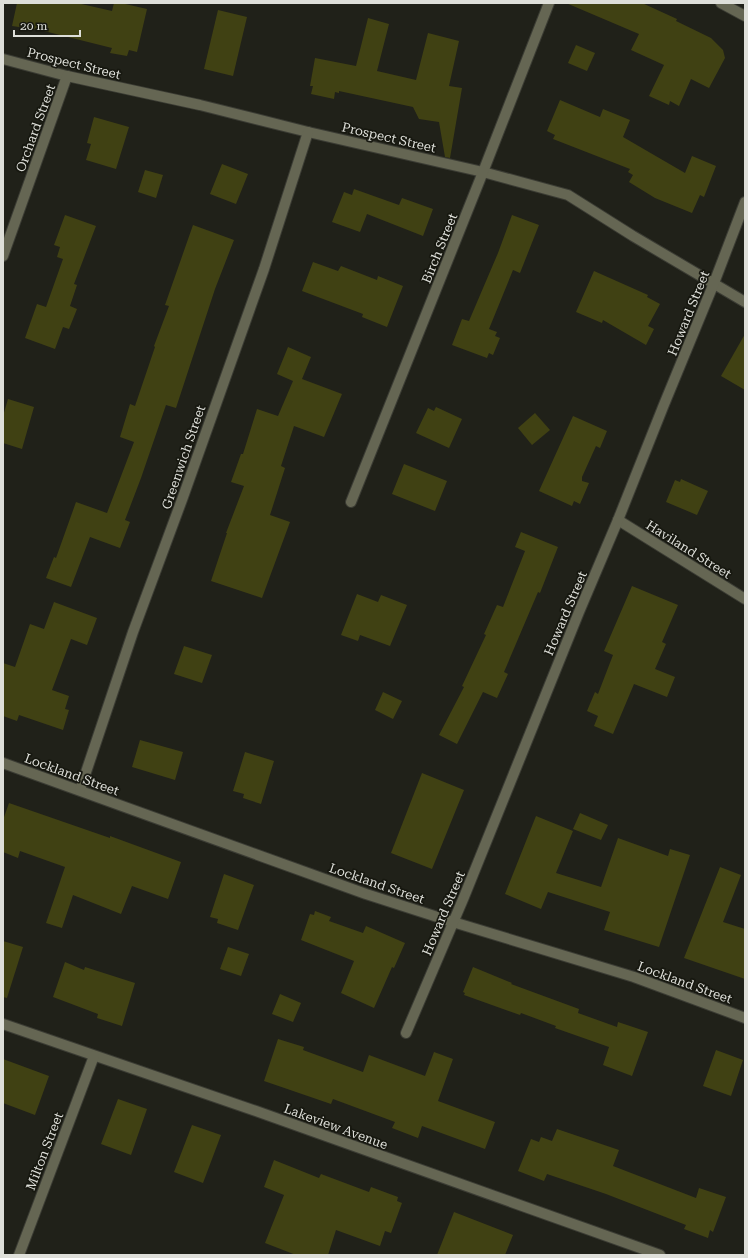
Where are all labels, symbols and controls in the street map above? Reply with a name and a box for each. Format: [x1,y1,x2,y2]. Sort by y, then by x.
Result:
scale bar [14,12,80,38]
text: 20 m [20,19,47,33]
street label: Prospect Street [25,45,122,82]
street label: Orchard Street [13,82,58,174]
street label: Prospect Street [340,119,438,156]
street label: Birch Street [419,211,460,285]
street label: Howard Street [665,268,712,358]
street label: Greenwich Street [159,403,208,511]
street label: Haviland Street [643,517,734,582]
street label: Howard Street [541,569,590,658]
street label: Lockland Street [22,750,121,799]
street label: Lockland Street [327,860,427,907]
street label: Howard Street [419,869,468,958]
street label: Lockland Street [635,958,734,1007]
street label: Lakeview Avenue [282,1101,390,1152]
street label: Milton Street [23,1110,66,1192]

